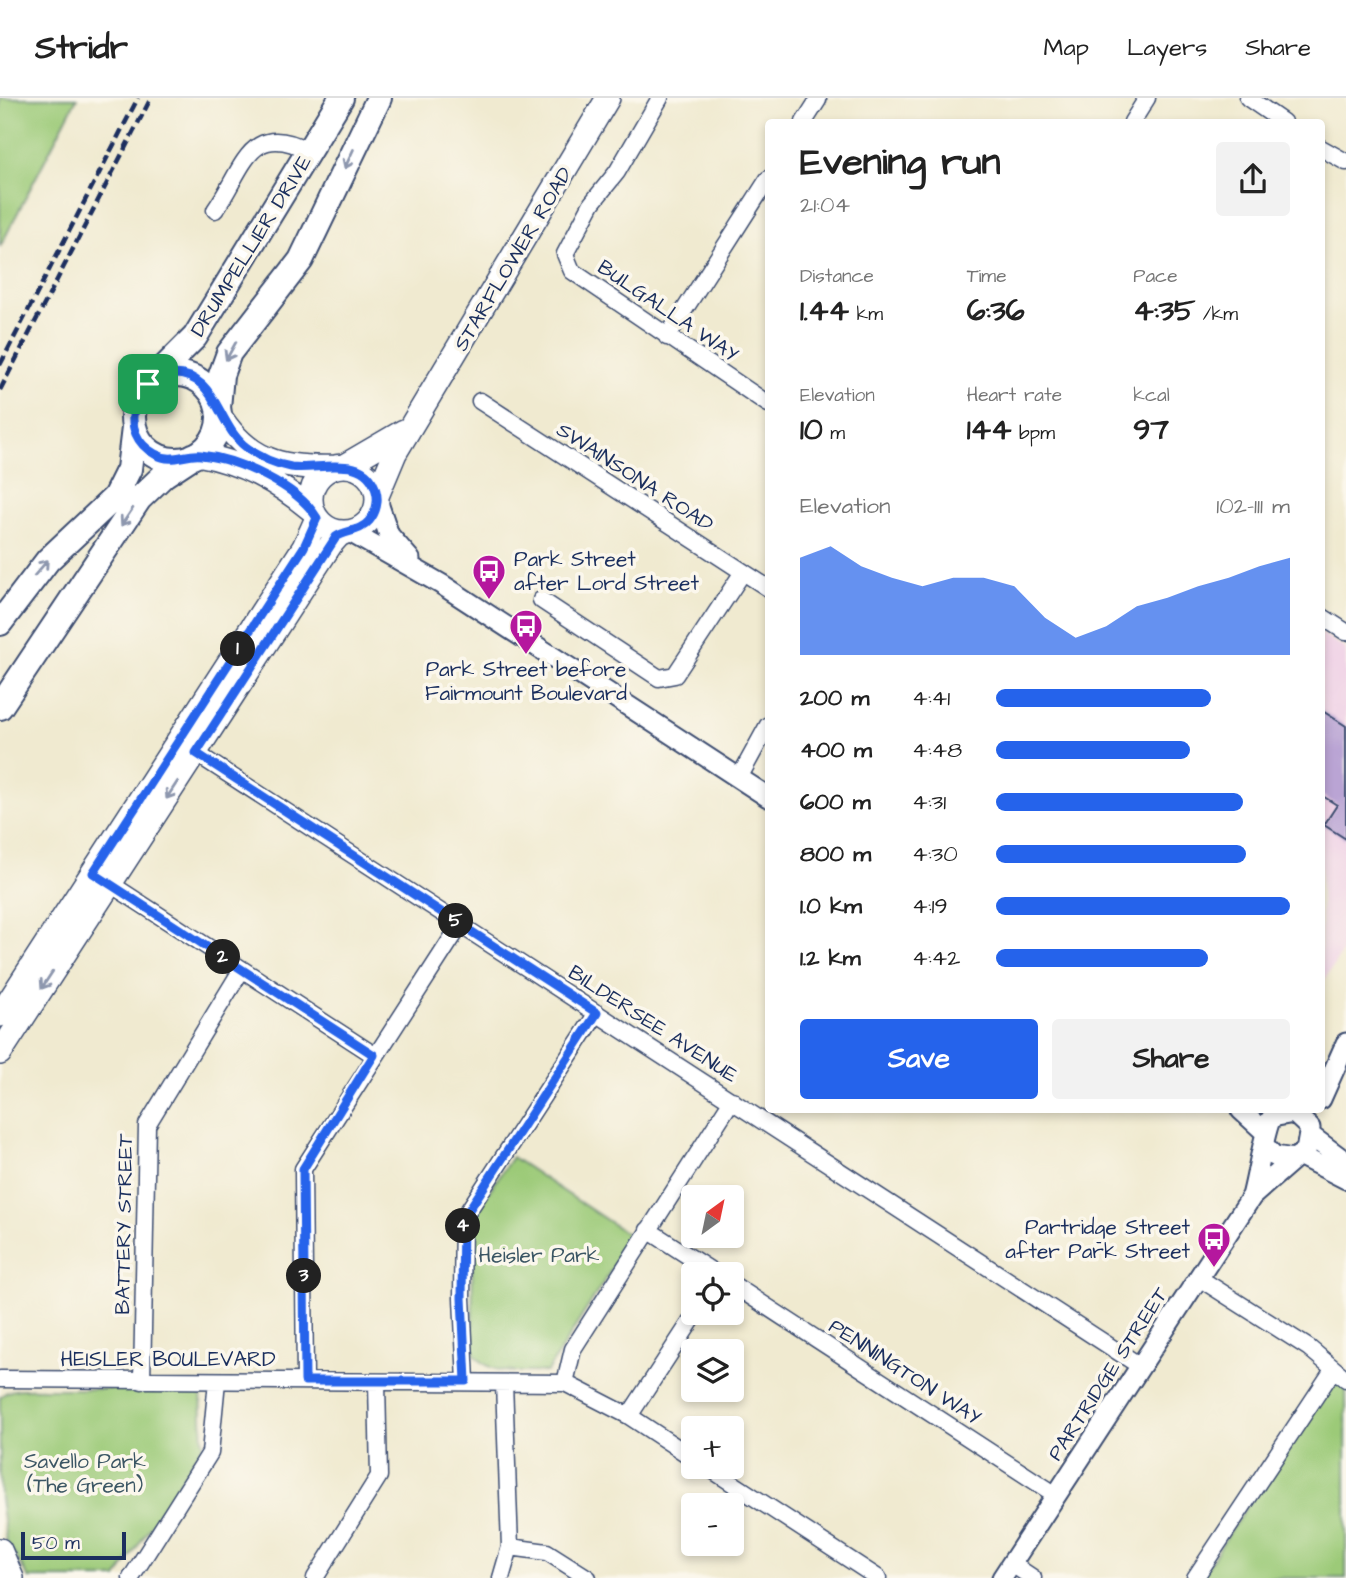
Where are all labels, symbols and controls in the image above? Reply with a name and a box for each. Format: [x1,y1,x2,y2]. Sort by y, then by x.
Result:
text: Stridr [35,25,128,71]
text: Map [1044,31,1089,65]
text: Layers [1127,31,1207,65]
text: Share [1245,31,1311,65]
text: Evening run [800,137,1001,189]
button: share [1216,142,1290,216]
one-way arrow [342,148,355,169]
street label: DRUMPELLIER DRIVE [183,149,319,342]
street label: STARFLOWER ROAD [447,161,580,356]
text: 21:04 [800,189,850,221]
street label: BULGALLA WAY [592,253,744,369]
text: Distance [800,263,874,290]
text: Time [967,263,1006,290]
text: Pace [1133,263,1177,290]
text: 1.44 [800,290,849,332]
text: 6:36 [967,290,1025,332]
text: 4:35 [1133,290,1195,332]
text: km [849,301,883,328]
text: /km [1195,301,1238,328]
one-way arrow [224,341,238,361]
pin [118,354,178,414]
icon: arrive [129,365,167,403]
text: Elevation [800,382,875,409]
text: Heart rate [967,382,1062,409]
text: kcal [1133,382,1170,409]
text: 10 [800,409,823,451]
text: 144 [967,409,1011,451]
text: 97 [1133,409,1169,451]
street label: SWAINSONA ROAD [551,415,719,539]
text: m [823,420,845,447]
text: bpm [1011,420,1055,447]
text: Elevation [800,490,891,522]
text: 102–111 m [1216,490,1290,522]
one-way arrow [119,507,134,526]
place label: Park Street after Lord Street [514,545,699,598]
bus stop icon: Park Street after Lord Street [470,552,508,601]
one-way arrow [33,560,49,578]
bus stop icon: Park Street before Fairmount Boulevard [507,607,545,656]
pin: 1 [220,632,256,666]
text: 1 [236,635,239,662]
place label: Park Street before Fairmount Boulevard [425,655,627,708]
text: 200 m [800,682,869,714]
text: 4:41 [912,682,950,714]
text: 400 m [800,734,872,766]
text: 4:48 [912,734,962,766]
one-way arrow [164,780,179,799]
text: 600 m [800,786,871,818]
text: 4:31 [912,786,946,818]
text: 800 m [800,838,871,870]
text: 4:30 [912,838,958,870]
text: 1.0 km [800,890,862,922]
text: 4:19 [912,890,948,922]
pin: 5 [438,904,474,938]
text: 5 [449,907,462,934]
pin: 2 [206,940,241,974]
text: 1.2 km [800,942,861,974]
text: 4:42 [912,942,960,974]
text: 2 [217,943,228,970]
street label: BILDERSEE AVENUE [563,958,744,1090]
one-way arrow [40,970,54,989]
button: Save [800,1019,1038,1099]
button: Share [1052,1019,1290,1099]
street label: BATTERY STREET [108,1132,140,1315]
north arrow [681,1185,744,1248]
map controls [681,1185,744,1556]
pin: 4 [446,1208,480,1244]
text: 4 [456,1212,469,1239]
place label: Partridge Street after Park Street [1005,1213,1190,1266]
bus stop icon: Partridge Street after Park Street [1195,1220,1233,1269]
park label: Heisler Park [478,1241,600,1270]
pin: 3 [286,1258,322,1294]
text: 3 [299,1262,308,1289]
button: locate [681,1262,744,1325]
street label: PARTRIDGE STREET [1041,1281,1176,1466]
street label: PENNINGTON WAY [823,1312,987,1432]
button: layers [681,1339,744,1402]
street label: HEISLER BOULEVARD [60,1345,276,1374]
button: + [681,1416,744,1479]
park label: Savello Park (The Green) [24,1447,146,1500]
button: − [681,1493,744,1556]
scale bar [21,1529,126,1561]
text: 50 m [32,1530,80,1557]

